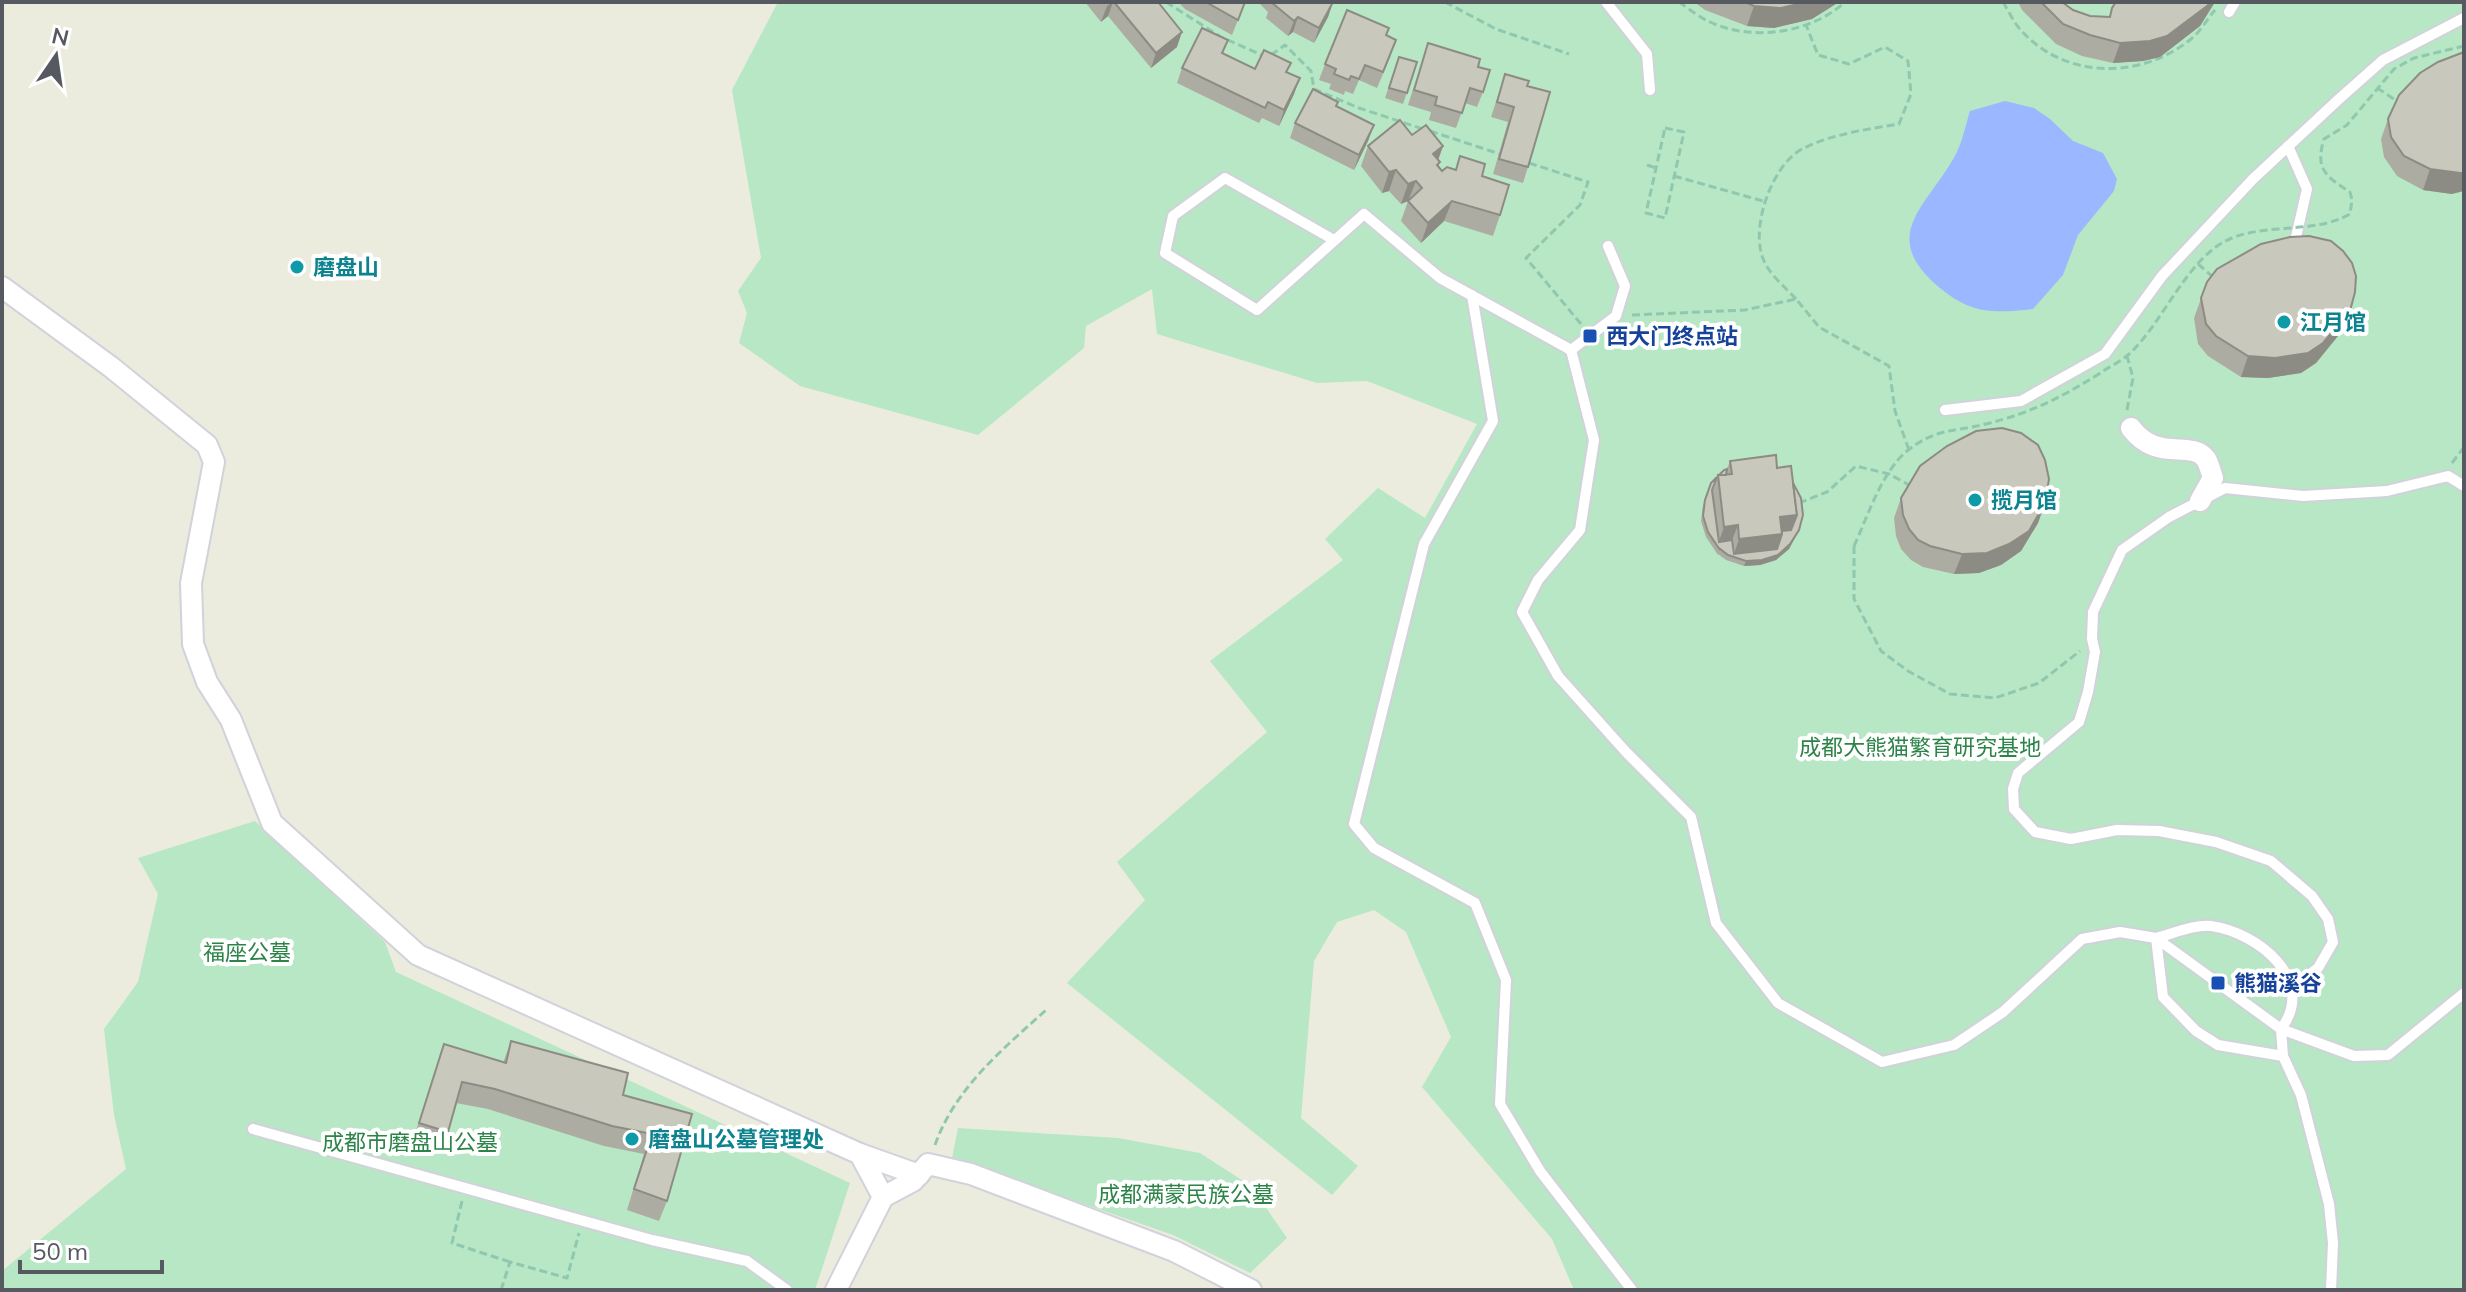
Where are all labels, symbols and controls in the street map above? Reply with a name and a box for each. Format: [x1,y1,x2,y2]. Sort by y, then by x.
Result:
north arrow [16,16,96,96]
text: N [49,21,72,52]
place label: 磨盘山 [313,253,379,281]
marker: 磨盘山 [288,258,306,276]
place label: 江月馆 [2300,308,2366,336]
marker: 江月馆 [2275,313,2293,331]
place label: 西大门终点站 [1606,322,1738,350]
marker: 西大门终点站 [1581,327,1599,345]
place label: 揽月馆 [1991,486,2057,514]
marker: 揽月馆 [1966,491,1984,509]
park label: 成都大熊猫繁育研究基地 [1799,733,2041,761]
park label: 福座公墓 [203,938,291,966]
place label: 熊猫溪谷 [2234,969,2322,997]
marker: 熊猫溪谷 [2209,974,2227,992]
place label: 磨盘山公墓管理处 [648,1125,824,1153]
park label: 成都市磨盘山公墓 [322,1128,498,1156]
marker: 磨盘山公墓管理处 [623,1130,641,1148]
park label: 成都满蒙民族公墓 [1098,1180,1274,1208]
scale bar [20,1224,162,1274]
text: 50 m [32,1236,88,1266]

